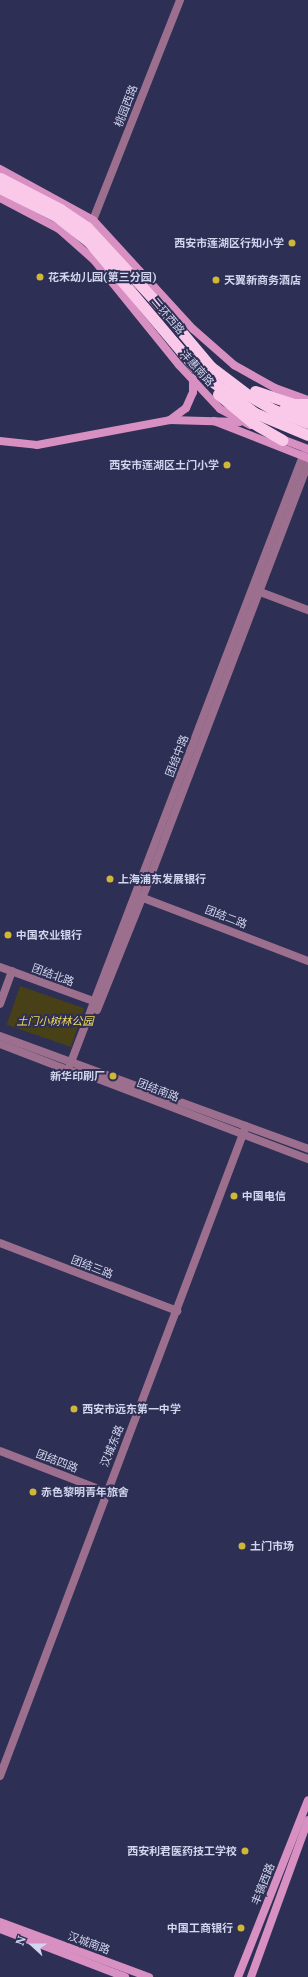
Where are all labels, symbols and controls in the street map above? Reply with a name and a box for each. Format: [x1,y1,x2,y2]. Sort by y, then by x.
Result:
street label: 桃园西路 [112,83,140,129]
place label: 西安市莲湖区行知小学 [174,236,284,250]
marker: 西安市莲湖区行知小学 [287,238,297,248]
place label: 花禾幼儿园(第三分园) [48,270,157,284]
marker: 花禾幼儿园(第三分园) [35,272,45,282]
place label: 天翼新商务酒店 [224,273,301,287]
marker: 天翼新商务酒店 [211,275,221,285]
street label: 二环西路 [149,295,187,337]
street label: 沣惠南路 [177,347,217,389]
place label: 西安市莲湖区土门小学 [109,458,219,472]
marker: 西安市莲湖区土门小学 [222,460,232,470]
street label: 团结中路 [163,733,191,779]
place label: 上海浦东发展银行 [118,872,206,886]
marker: 上海浦东发展银行 [105,874,115,884]
street label: 团结二路 [203,903,249,931]
place label: 中国农业银行 [16,928,82,942]
marker: 中国农业银行 [3,930,13,940]
street label: 团结北路 [30,961,76,989]
park label: 土门小树林公园 [17,1014,93,1028]
place label: 新华印刷厂 [50,1069,105,1083]
marker: 新华印刷厂 [108,1071,118,1081]
street label: 团结南路 [135,1076,181,1104]
place label: 中国电信 [242,1189,286,1203]
marker: 中国电信 [229,1191,239,1201]
street label: 团结三路 [69,1253,115,1281]
place label: 西安市远东第一中学 [82,1402,181,1416]
marker: 西安市远东第一中学 [69,1404,79,1414]
street label: 汉城东路 [98,1423,126,1469]
street label: 团结四路 [34,1447,80,1475]
place label: 赤色黎明青年旅舍 [41,1485,129,1499]
marker: 赤色黎明青年旅舍 [28,1487,38,1497]
place label: 土门市场 [250,1539,294,1553]
marker: 土门市场 [237,1541,247,1551]
place label: 西安利君医药技工学校 [127,1844,237,1858]
marker: 西安利君医药技工学校 [240,1846,250,1856]
street label: 丰镐西路 [249,1861,277,1907]
place label: 中国工商银行 [167,1921,233,1935]
marker: 中国工商银行 [236,1923,246,1933]
north arrow [12,1925,52,1965]
street label: 汉城南路 [66,1929,112,1957]
text: N [13,1934,29,1947]

